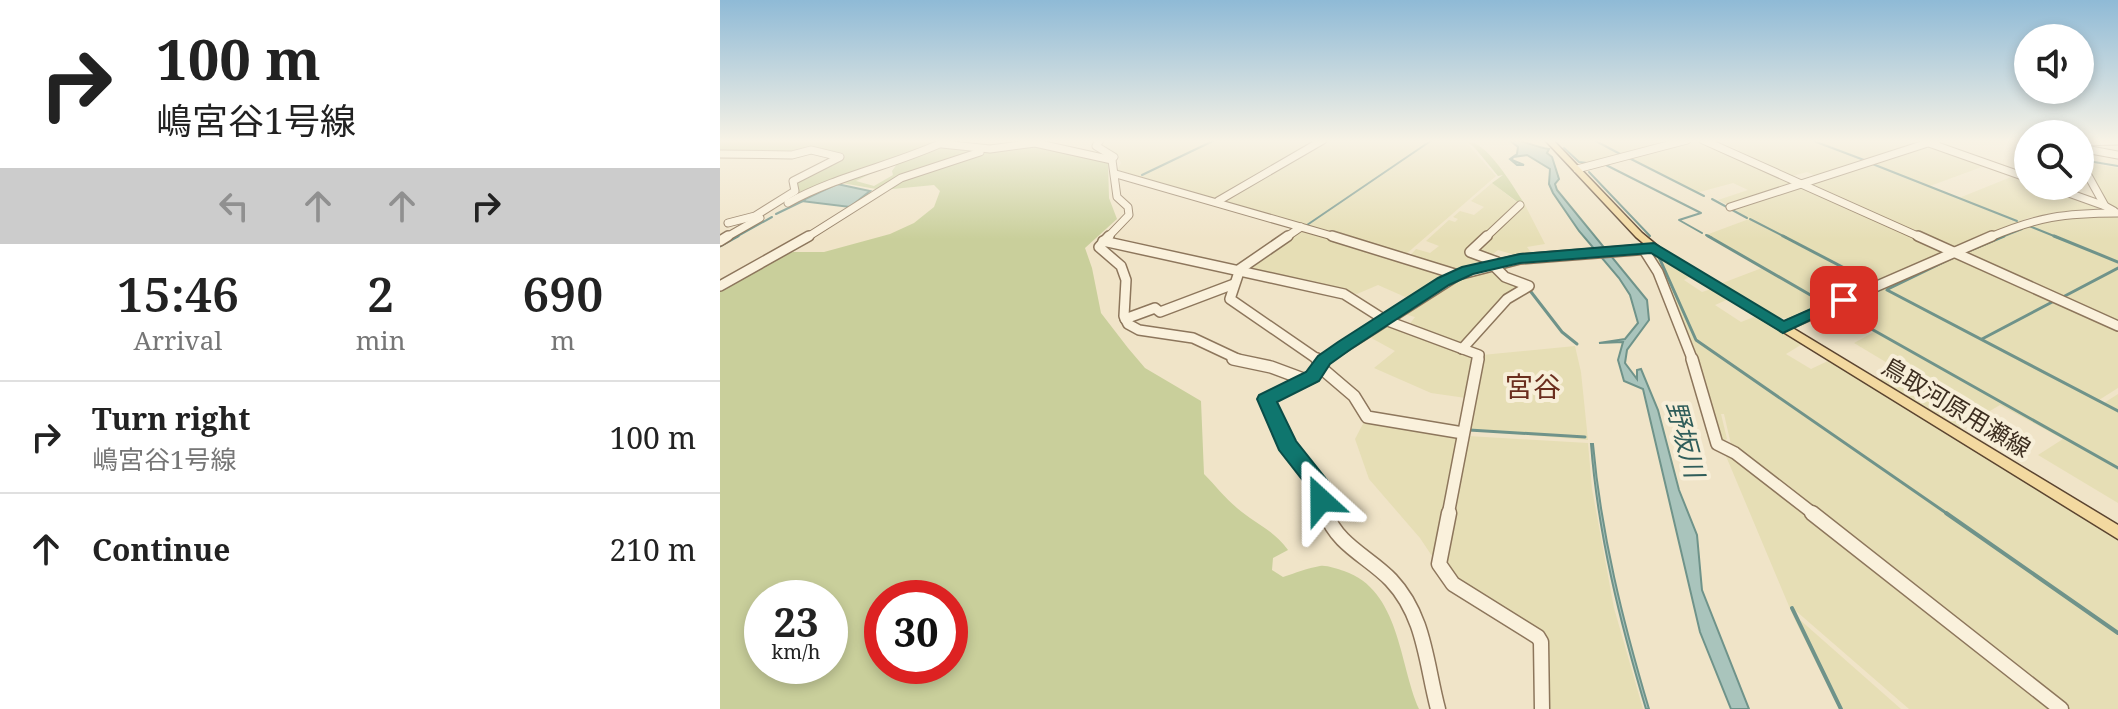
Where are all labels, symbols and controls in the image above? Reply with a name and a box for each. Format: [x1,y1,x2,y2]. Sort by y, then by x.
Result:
text: 100 m [156,20,321,96]
map controls [2014,24,2094,200]
button: sound [2014,24,2094,104]
icon: right [24,32,128,136]
text: 嶋宮谷1号線 [156,96,356,145]
button: search [2014,120,2094,200]
icon: left [212,184,256,228]
icon: ahead [296,184,340,228]
icon: ahead [380,184,424,228]
icon: right [464,184,508,228]
text: 15:46 [117,261,239,326]
text: 2 [367,261,394,326]
text: 690 [522,261,603,326]
pin [1810,266,1878,334]
icon: arrive [1822,278,1866,322]
text: Arrival [133,322,222,358]
text: min [356,322,405,358]
text: m [550,322,575,358]
street label: 鳥取河原用瀬線 [1876,349,2037,464]
district label: 宮谷 [1505,367,1561,405]
water label: 野坂川 [1658,396,1714,484]
text: Turn right [92,398,250,439]
icon: right [24,415,68,459]
text: 100 m [610,417,696,458]
text: 嶋宮谷1号線 [92,441,237,477]
position arrow [1279,458,1363,542]
icon: ahead [24,527,68,571]
text: Continue [92,529,230,570]
text: 210 m [610,529,696,570]
speed limit sign: 30 [864,580,968,684]
text: 23 [773,594,819,649]
text: km/h [771,638,821,665]

